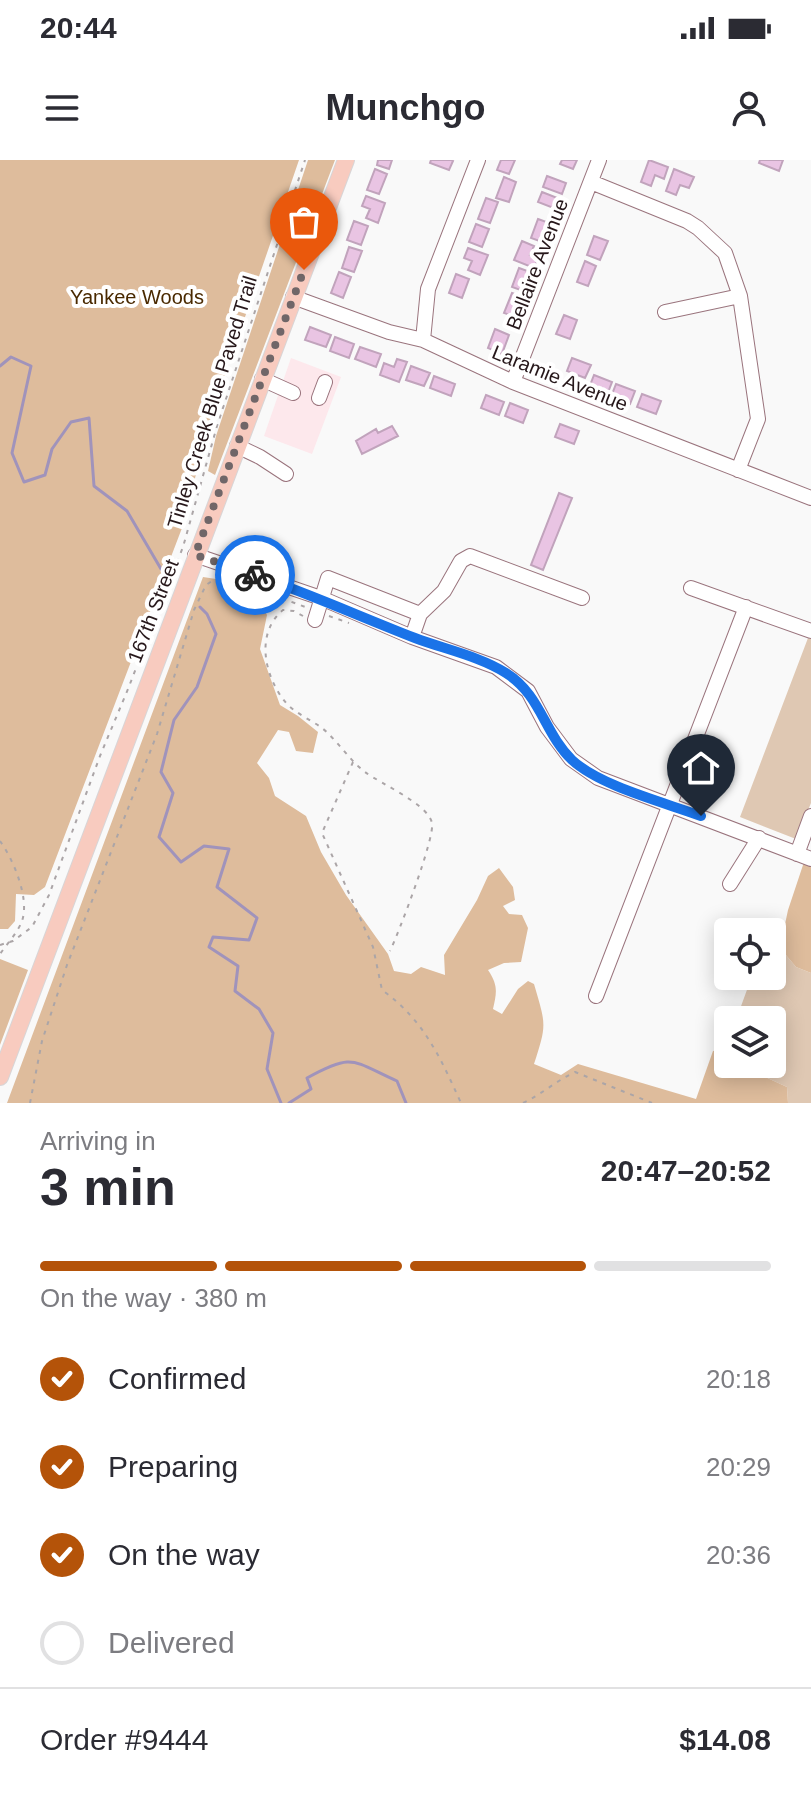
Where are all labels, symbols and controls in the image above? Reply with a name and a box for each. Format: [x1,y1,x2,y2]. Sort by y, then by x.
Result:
text: 20:44 [40,11,117,44]
icon: menu [40,86,84,130]
icon: person [727,86,771,130]
text: Munchgo [326,87,485,128]
pin [270,188,338,270]
street label: Bellaire Avenue [502,195,572,333]
icon: bag [282,200,326,244]
street label: Tinley Creek Blue Paved Trail [163,273,261,531]
park label: Yankee Woods [70,286,204,308]
street label: Laramie Avenue [489,341,631,415]
courier [215,535,295,615]
icon: bike [233,553,277,597]
street label: 167th Street [123,556,183,666]
pin [667,734,735,816]
icon: home [679,746,723,790]
map controls [714,918,786,1078]
button: locate [714,918,786,990]
button: layers [714,1006,786,1078]
text: Arriving in [40,1126,156,1156]
text: 20:47–20:52 [601,1154,771,1187]
text: 3 min [40,1158,176,1216]
text: On the way · 380 m [40,1283,267,1313]
icon: check [40,1357,84,1401]
text: Confirmed [108,1362,246,1395]
text: 20:18 [706,1364,771,1394]
icon: check [40,1445,84,1489]
text: Preparing [108,1450,238,1483]
text: 20:29 [706,1452,771,1482]
icon: check [40,1533,84,1577]
text: On the way [108,1538,260,1571]
text: 20:36 [706,1540,771,1570]
text: Delivered [108,1626,235,1659]
text: Order #9444 [40,1723,208,1756]
text: $14.08 [679,1723,771,1756]

